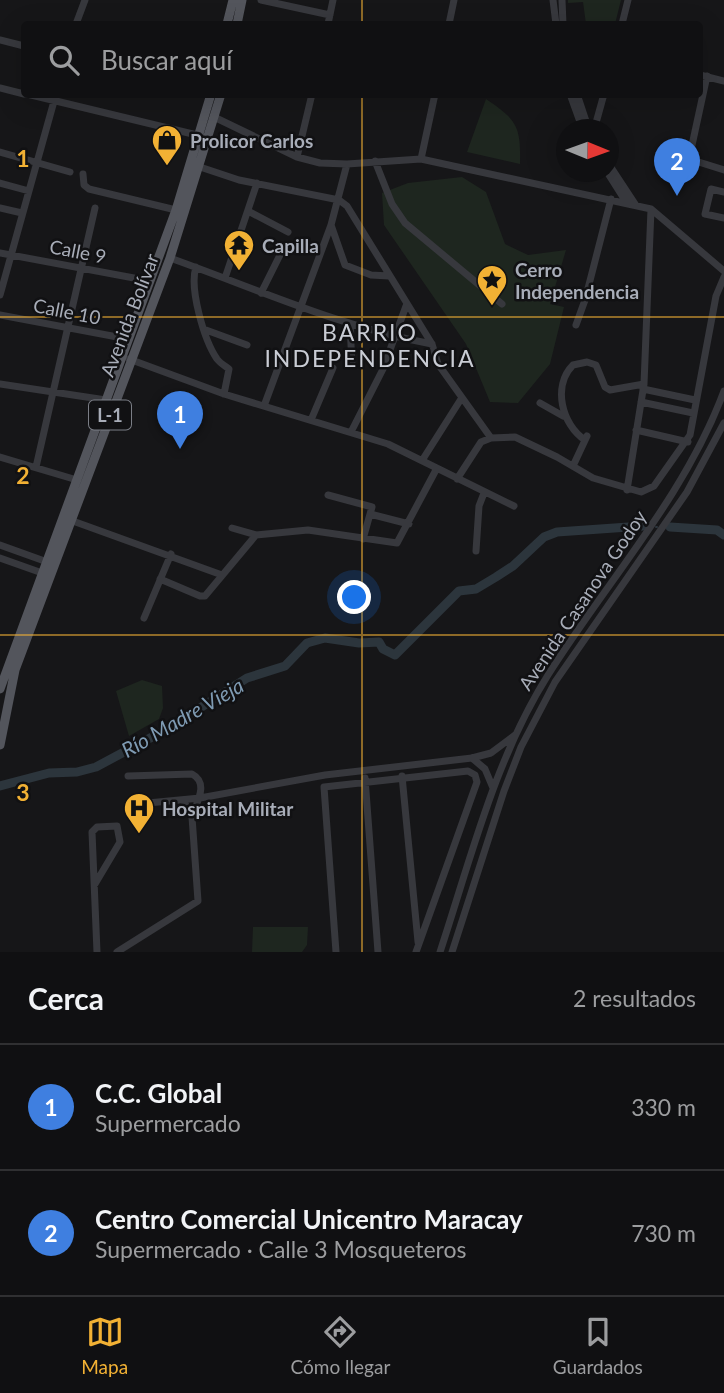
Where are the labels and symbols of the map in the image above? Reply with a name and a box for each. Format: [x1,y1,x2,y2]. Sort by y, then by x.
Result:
north arrow [556,119,619,182]
shop icon: Prolicor Carlos [150,123,184,167]
place label: Prolicor Carlos [190,129,313,152]
pin: 2 [654,138,700,196]
text: 1 [16,144,30,172]
temple icon: Capilla [222,228,256,272]
street label: Calle 9 [48,234,108,268]
place label: Capilla [262,234,319,257]
street label: Avenida Bolívar [95,250,163,380]
place label: Cerro Independencia [515,258,639,303]
place icon: Cerro Independencia [475,263,509,307]
street label: Calle 10 [31,293,103,329]
district label: BARRIO INDEPENDENCIA [264,318,476,372]
pin: 1 [157,391,203,449]
road number: L-1 [89,400,131,430]
text: 2 [16,461,30,489]
street label: Avenida Casanova Godoy [513,506,651,694]
your location [337,580,371,614]
water label: Río Madre Vieja [116,672,248,762]
text: 3 [16,778,30,806]
hospital icon: Hospital Militar [122,791,156,835]
place label: Hospital Militar [162,797,294,820]

